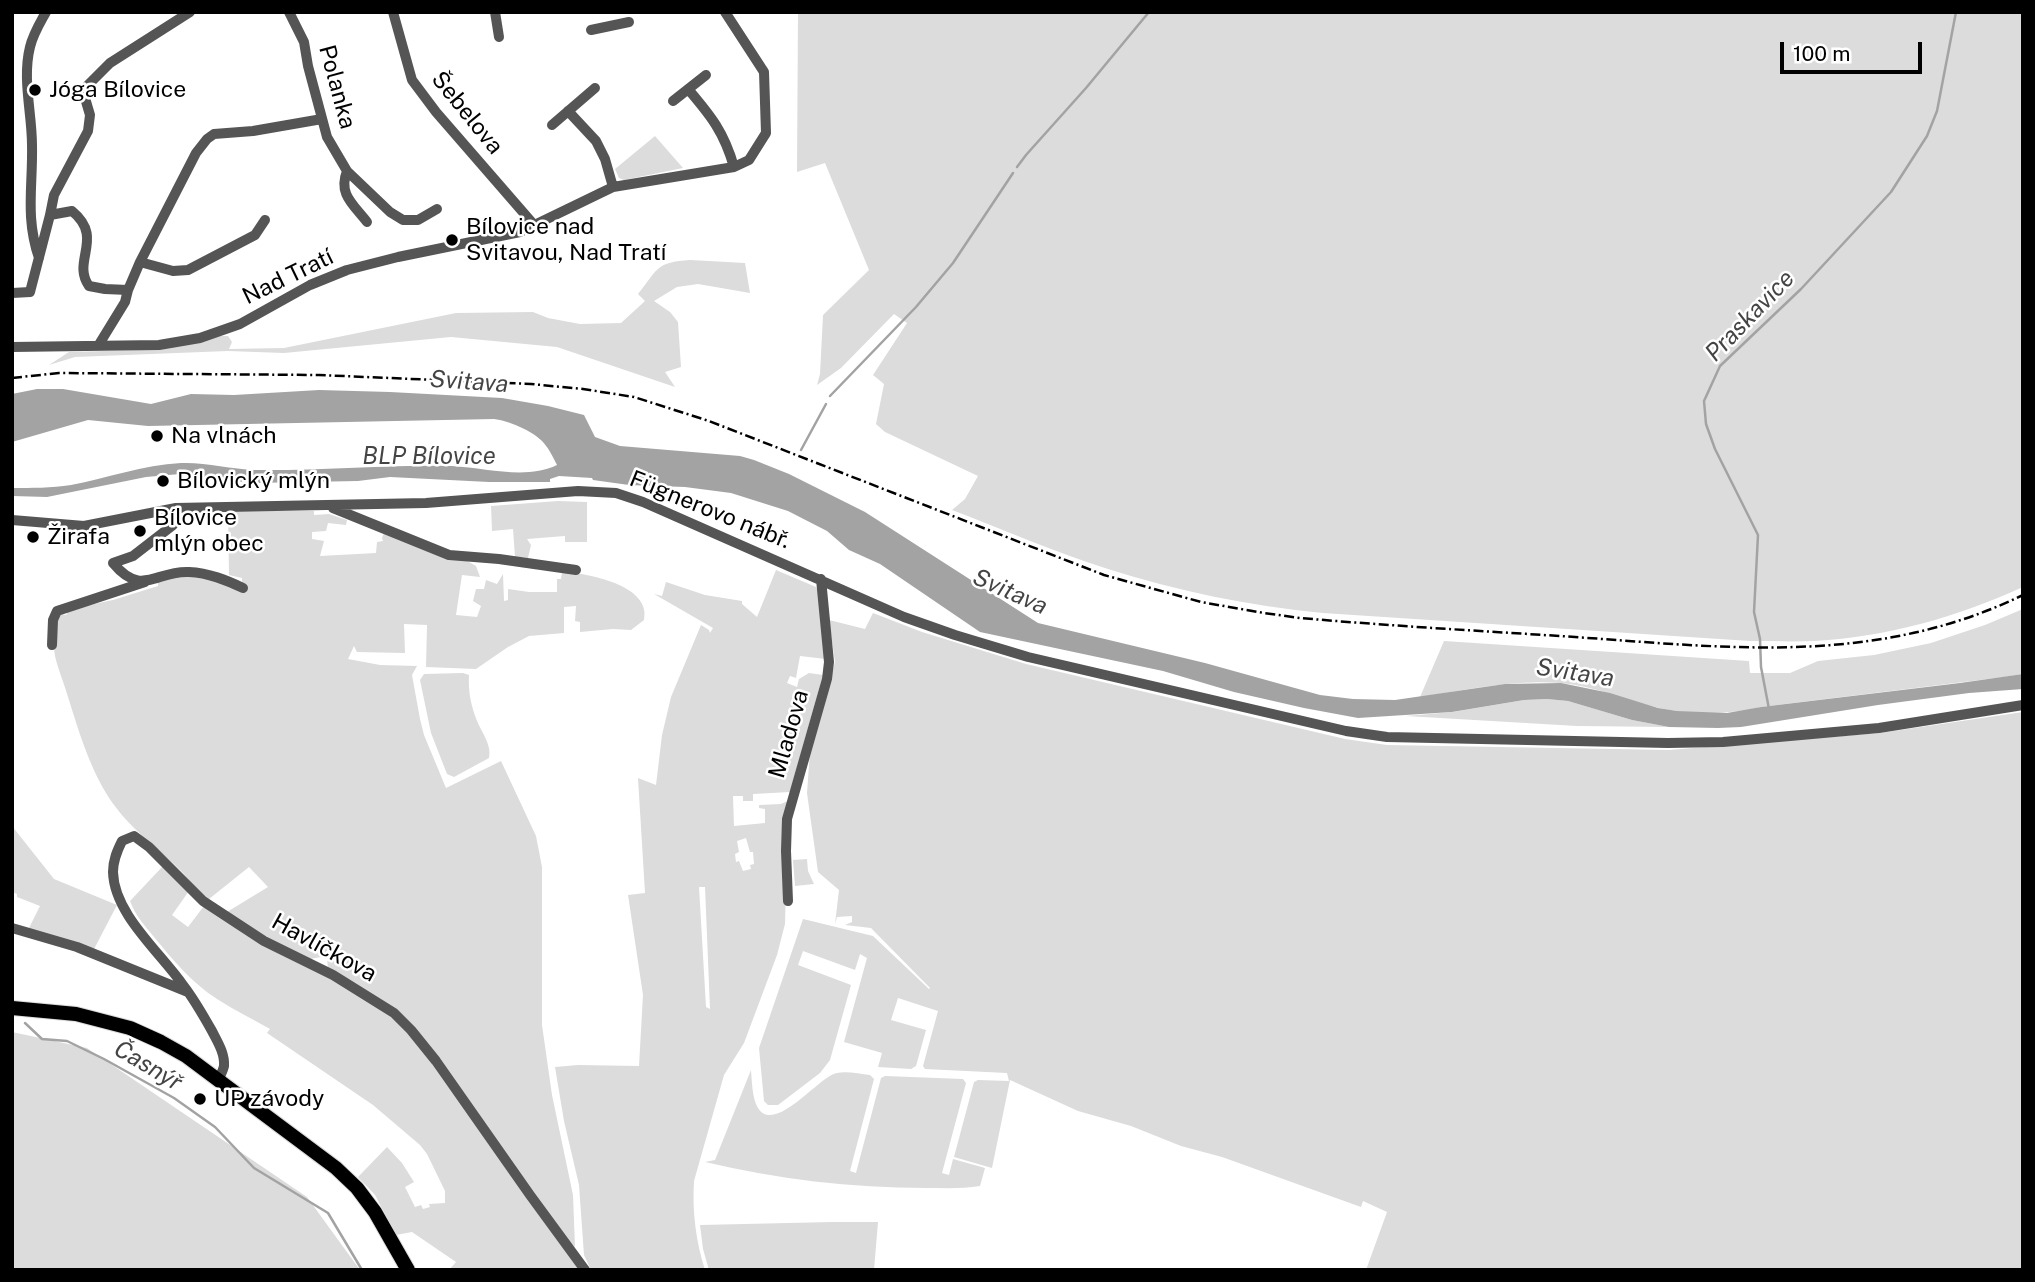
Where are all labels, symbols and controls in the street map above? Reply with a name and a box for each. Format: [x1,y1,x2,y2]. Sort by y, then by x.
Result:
scale bar [1783,28,1925,72]
text: 100 m [1793,41,1850,66]
street label: Polanka [313,42,361,132]
street label: Šebelova [425,66,509,160]
place label: Jóga Bílovice [49,76,186,104]
marker: Jóga Bílovice [27,82,43,98]
place label: Bílovice nad Svitavou, Nad Tratí [466,213,666,267]
marker: Bílovice nad Svitavou, Nad Tratí [444,232,460,248]
street label: Nad Tratí [238,243,338,311]
water label: Praskavice [1699,264,1801,368]
water label: Svitava [429,365,509,399]
place label: Na vlnách [171,422,277,450]
marker: Na vlnách [149,428,165,444]
water label: BLP Bílovice [362,443,496,471]
street label: Fügnerovo nábř. [626,465,794,555]
place label: Bílovický mlýn [177,467,330,495]
marker: Bílovický mlýn [155,473,171,489]
place label: Bílovice mlýn obec [154,504,264,558]
place label: Žirafa [47,523,110,551]
marker: Bílovice mlýn obec [132,523,148,539]
marker: Žirafa [25,529,41,545]
water label: Svitava [968,563,1052,621]
water label: Svitava [1534,653,1616,693]
street label: Mladova [763,687,815,781]
street label: Havlíčkova [267,908,381,988]
water label: Časnýř [109,1034,187,1098]
place label: UP závody [214,1085,324,1113]
marker: UP závody [192,1091,208,1107]

